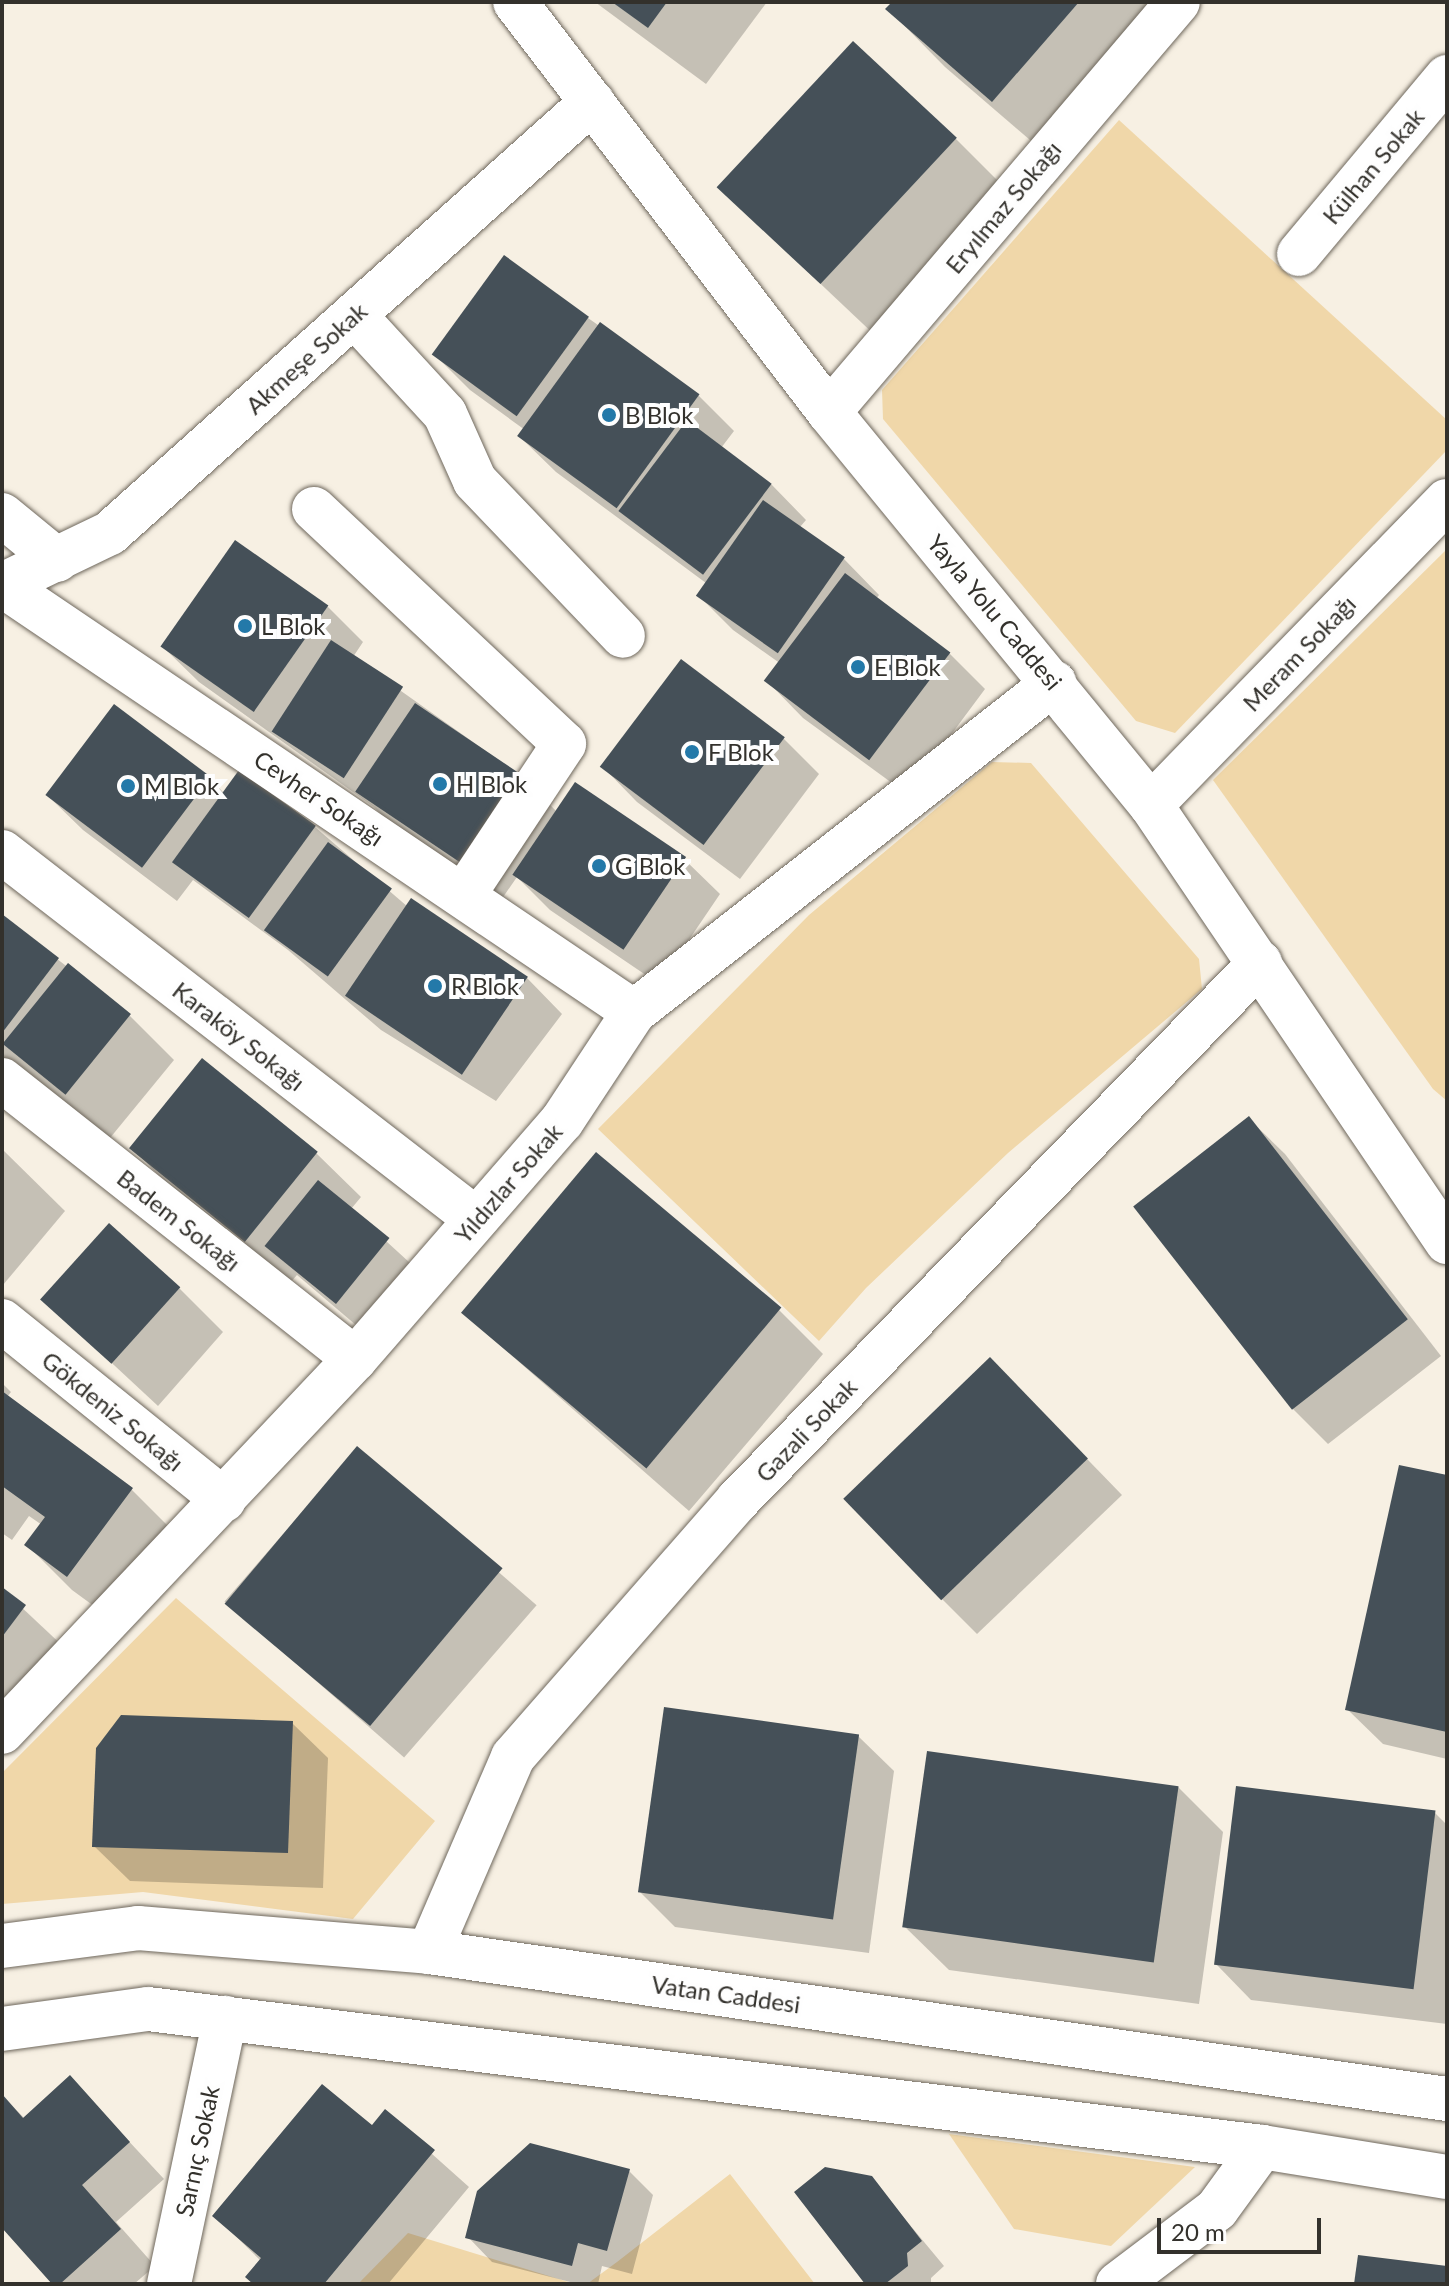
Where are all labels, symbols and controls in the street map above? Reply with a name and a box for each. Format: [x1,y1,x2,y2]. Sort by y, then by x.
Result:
street label: Külhan Sokak [1316,102,1430,230]
street label: Eryılmaz Sokağı [939,135,1067,279]
street label: Akmeşe Sokak [240,296,372,420]
place label: B Blok [625,401,693,429]
marker: B Blok [600,406,618,424]
street label: Yayla Yolu Caddesi [921,528,1069,696]
street label: Meram Sokağı [1237,589,1361,717]
place label: L Blok [261,612,326,640]
marker: L Blok [236,617,254,635]
place label: E Blok [874,653,941,681]
marker: E Blok [849,658,867,676]
place label: F Blok [708,738,774,766]
marker: F Blok [683,743,701,761]
street label: Cevher Sokağı [249,744,389,852]
place label: H Blok [456,770,527,798]
place label: M Blok [144,772,219,800]
marker: H Blok [431,775,449,793]
marker: M Blok [119,777,137,795]
place label: G Blok [615,852,685,880]
marker: G Blok [590,857,608,875]
place label: R Blok [451,972,519,1000]
street label: Karaköy Sokağı [167,975,311,1097]
marker: R Blok [426,977,444,995]
street label: Yıldızlar Sokak [448,1117,568,1249]
street label: Badem Sokağı [112,1163,246,1277]
street label: Gökdeniz Sokağı [36,1345,190,1477]
street label: Gazali Sokak [750,1372,862,1488]
street label: Vatan Caddesi [650,1969,802,2019]
street label: Sarnıç Sokak [169,2083,225,2219]
scale bar [1161,2202,1325,2252]
text: 20 m [1171,2217,1225,2246]

